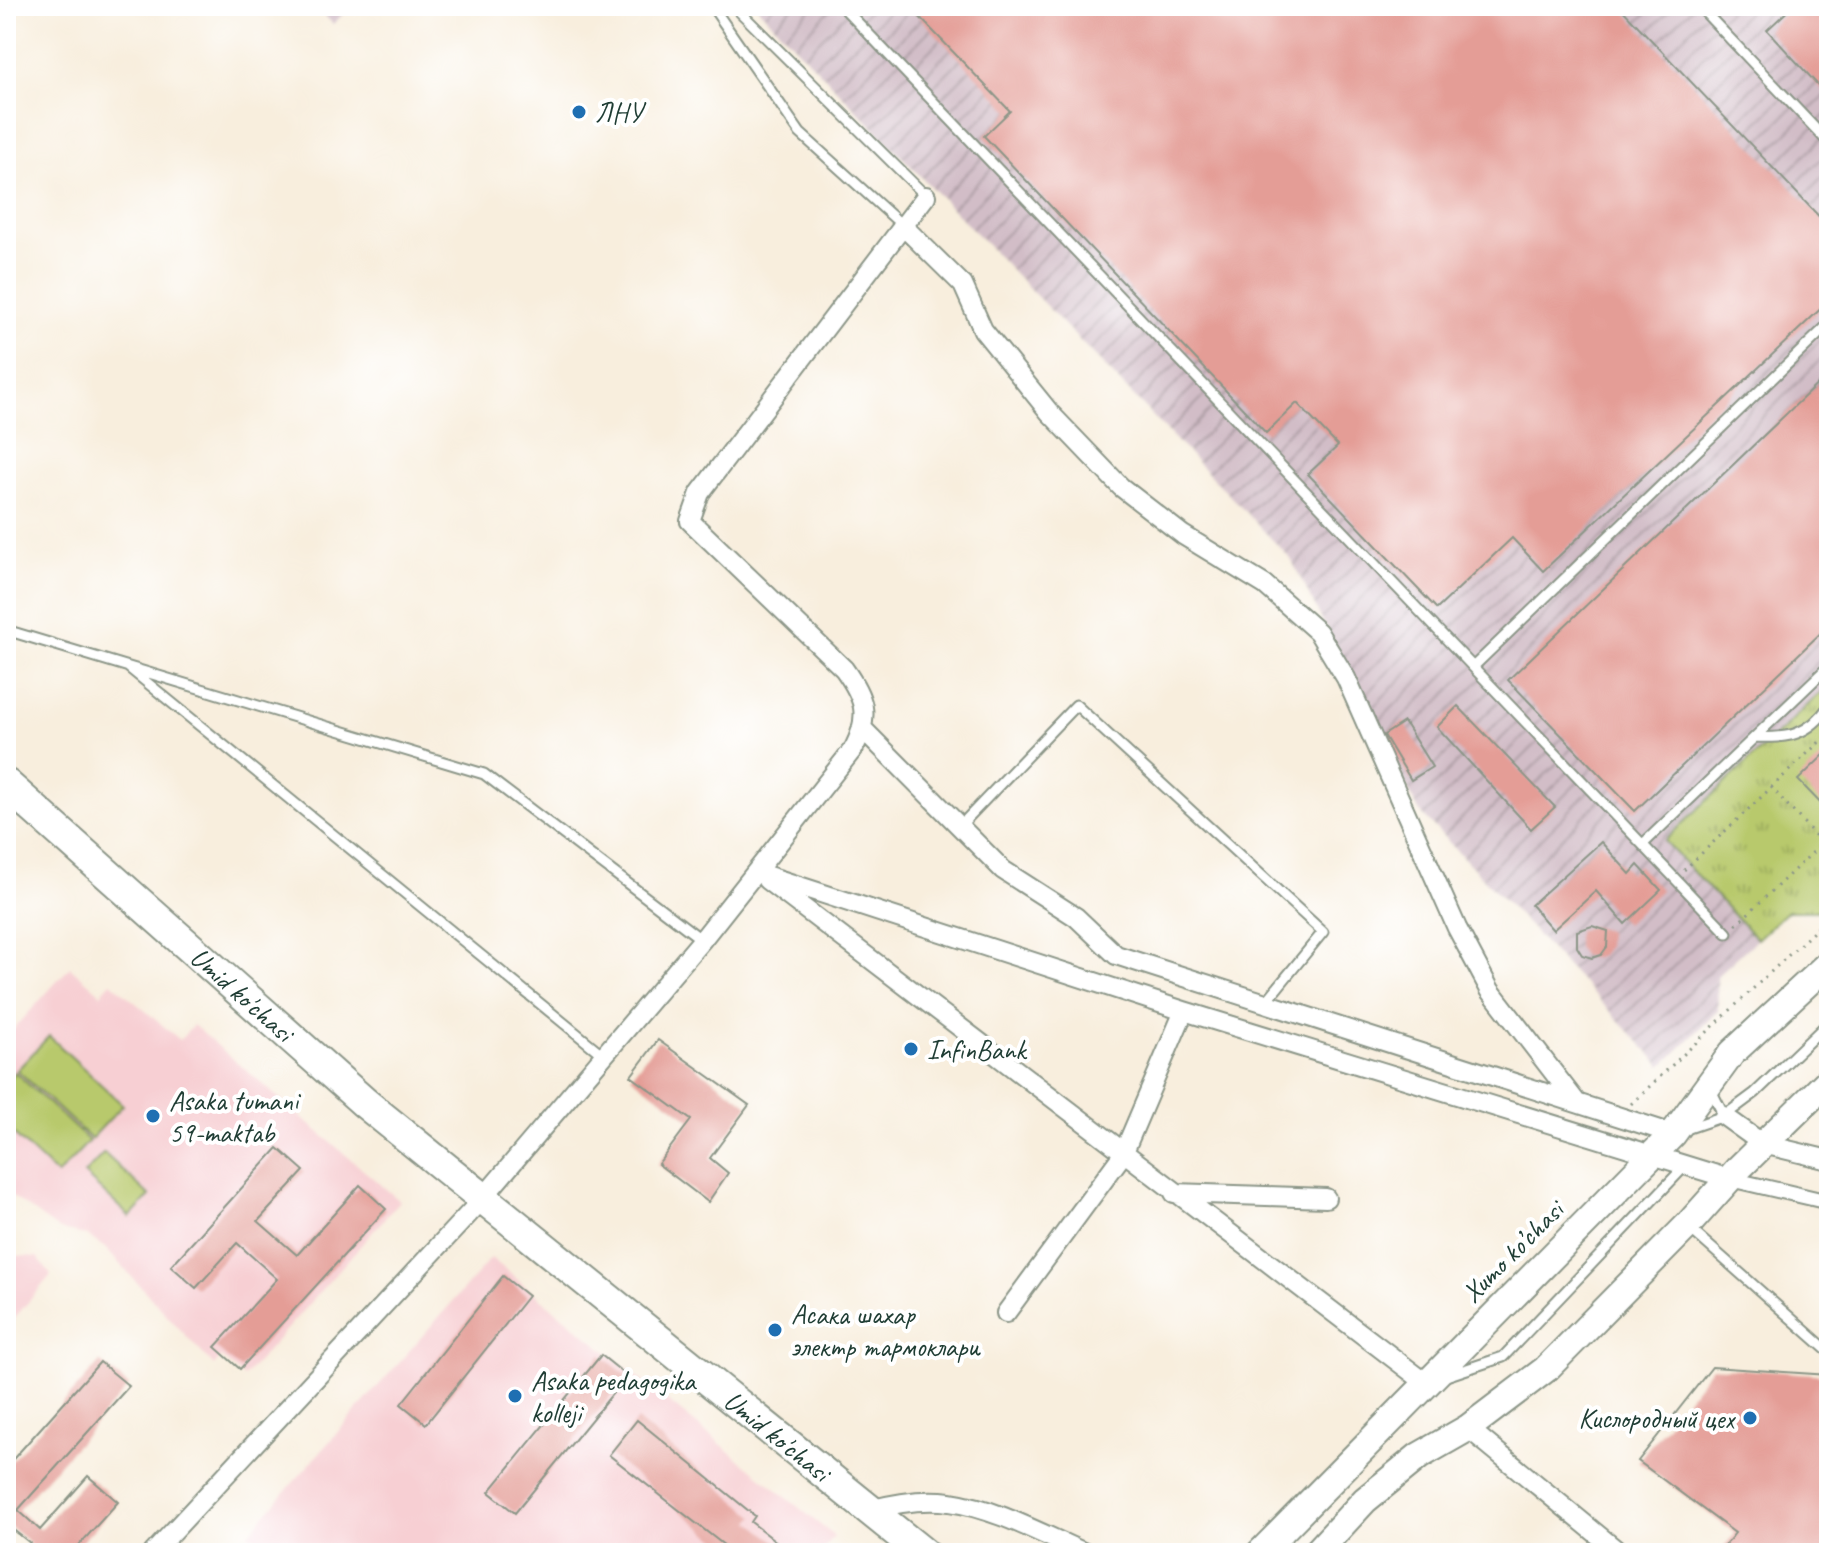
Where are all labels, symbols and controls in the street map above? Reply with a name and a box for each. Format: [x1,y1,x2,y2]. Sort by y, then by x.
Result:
place label: ЛНУ [595,95,647,130]
marker: ЛНУ [570,103,588,121]
street label: Umid ko'chasi [183,939,303,1052]
place label: InfinBank [927,1032,1028,1067]
marker: InfinBank [902,1040,920,1058]
place label: Asaka tumani 59-maktab [169,1083,302,1150]
marker: Asaka tumani 59-maktab [144,1107,162,1125]
street label: Xumo ko’chasi [1454,1191,1573,1310]
place label: Асака шахар электр тармоклари [791,1297,981,1364]
marker: Асака шахар электр тармоклари [766,1321,784,1339]
place label: Asaka pedagogika kolleji [531,1363,697,1430]
street label: Umid ko'chasi [717,1383,840,1492]
marker: Asaka pedagogika kolleji [506,1387,524,1405]
place label: Кислородный цех [1578,1401,1736,1436]
marker: Кислородный цех [1741,1409,1759,1427]

